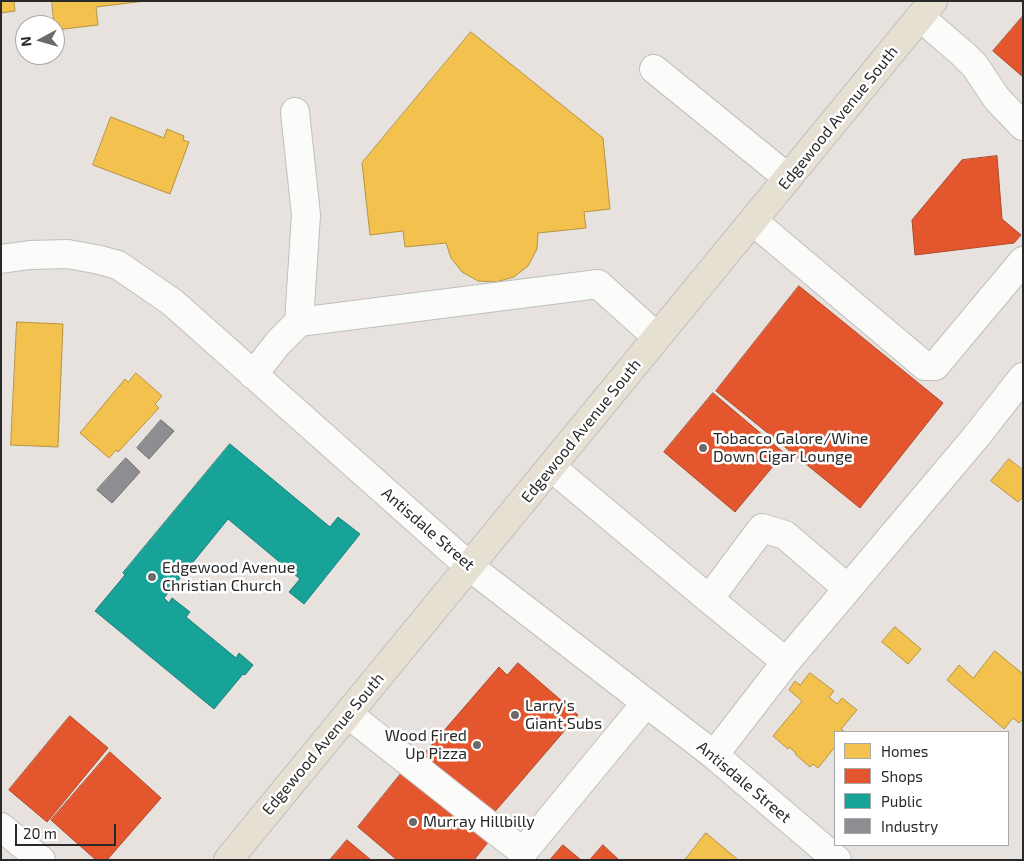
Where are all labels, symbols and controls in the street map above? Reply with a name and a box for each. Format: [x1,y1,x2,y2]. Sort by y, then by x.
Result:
north arrow [15,15,65,65]
text: N [17,36,35,47]
street label: Edgewood Avenue South [774,42,902,194]
street label: Edgewood Avenue South [517,355,645,507]
place label: Tobacco Galore/Wine Down Cigar Lounge [713,429,868,467]
marker: Tobacco Galore/Wine Down Cigar Lounge [697,442,709,454]
street label: Antisdale Street [378,483,478,575]
place label: Edgewood Avenue Christian Church [162,558,295,596]
marker: Edgewood Avenue Christian Church [146,571,158,583]
street label: Edgewood Avenue South [258,669,388,819]
place label: Larry's Giant Subs [525,696,602,734]
marker: Larry's Giant Subs [509,709,521,721]
place label: Wood Fired Up Pizza [385,726,467,764]
legend [834,731,1009,846]
street label: Antisdale Street [693,737,795,827]
marker: Wood Fired Up Pizza [471,739,483,751]
text: Homes [881,742,928,760]
text: Shops [881,767,923,785]
text: Public [881,792,922,810]
place label: Murray Hillbilly [423,812,535,832]
scale bar [18,814,119,846]
marker: Murray Hillbilly [407,816,419,828]
text: Industry [881,817,938,835]
text: 20 m [23,824,57,842]

